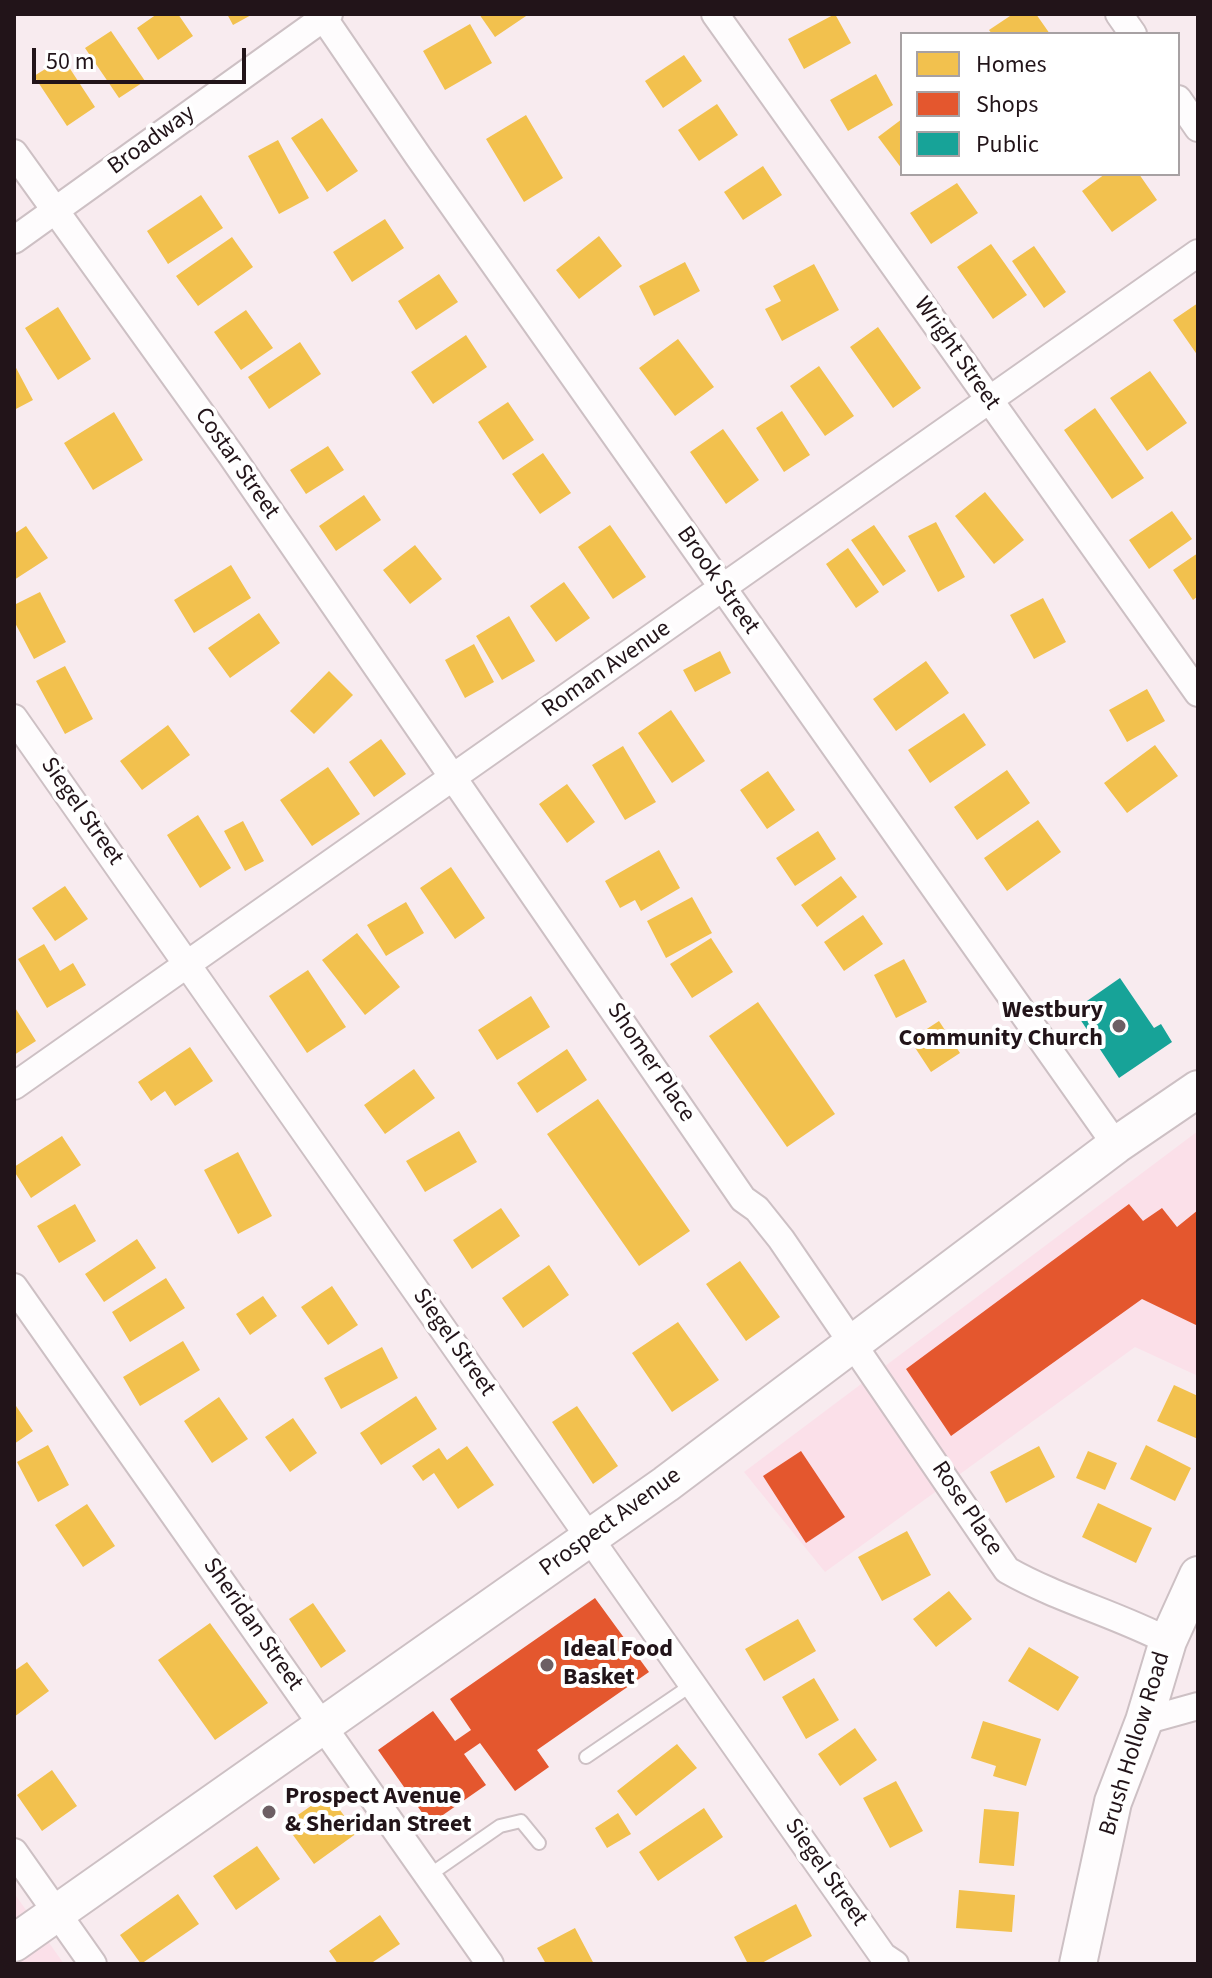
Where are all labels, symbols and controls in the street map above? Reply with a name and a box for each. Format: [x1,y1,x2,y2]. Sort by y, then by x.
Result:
scale bar [36,32,250,82]
legend [900,32,1180,176]
text: 50 m [46,44,95,79]
text: Homes [976,47,1047,82]
text: Shops [976,87,1038,122]
street label: Broadway [103,100,201,182]
text: Public [976,127,1039,162]
street label: Wright Street [907,292,1005,416]
street label: Costar Street [187,403,285,525]
street label: Brook Street [669,522,765,640]
street label: Roman Avenue [537,615,677,725]
street label: Siegel Street [33,753,129,871]
street label: Shomer Place [599,998,701,1128]
place label: Westbury Community Church [899,998,1103,1054]
marker: Westbury Community Church [1110,1017,1128,1035]
street label: Siegel Street [405,1284,501,1402]
street label: Rose Place [924,1456,1008,1562]
street label: Prospect Avenue [535,1462,687,1584]
street label: Sheridan Street [196,1553,308,1697]
place label: Ideal Food Basket [563,1637,673,1693]
street label: Brush Hollow Road [1094,1649,1178,1839]
marker: Ideal Food Basket [538,1656,556,1674]
place label: Prospect Avenue & Sheridan Street [285,1784,471,1840]
marker: Prospect Avenue & Sheridan Street [260,1803,278,1821]
street label: Siegel Street [777,1814,873,1932]

